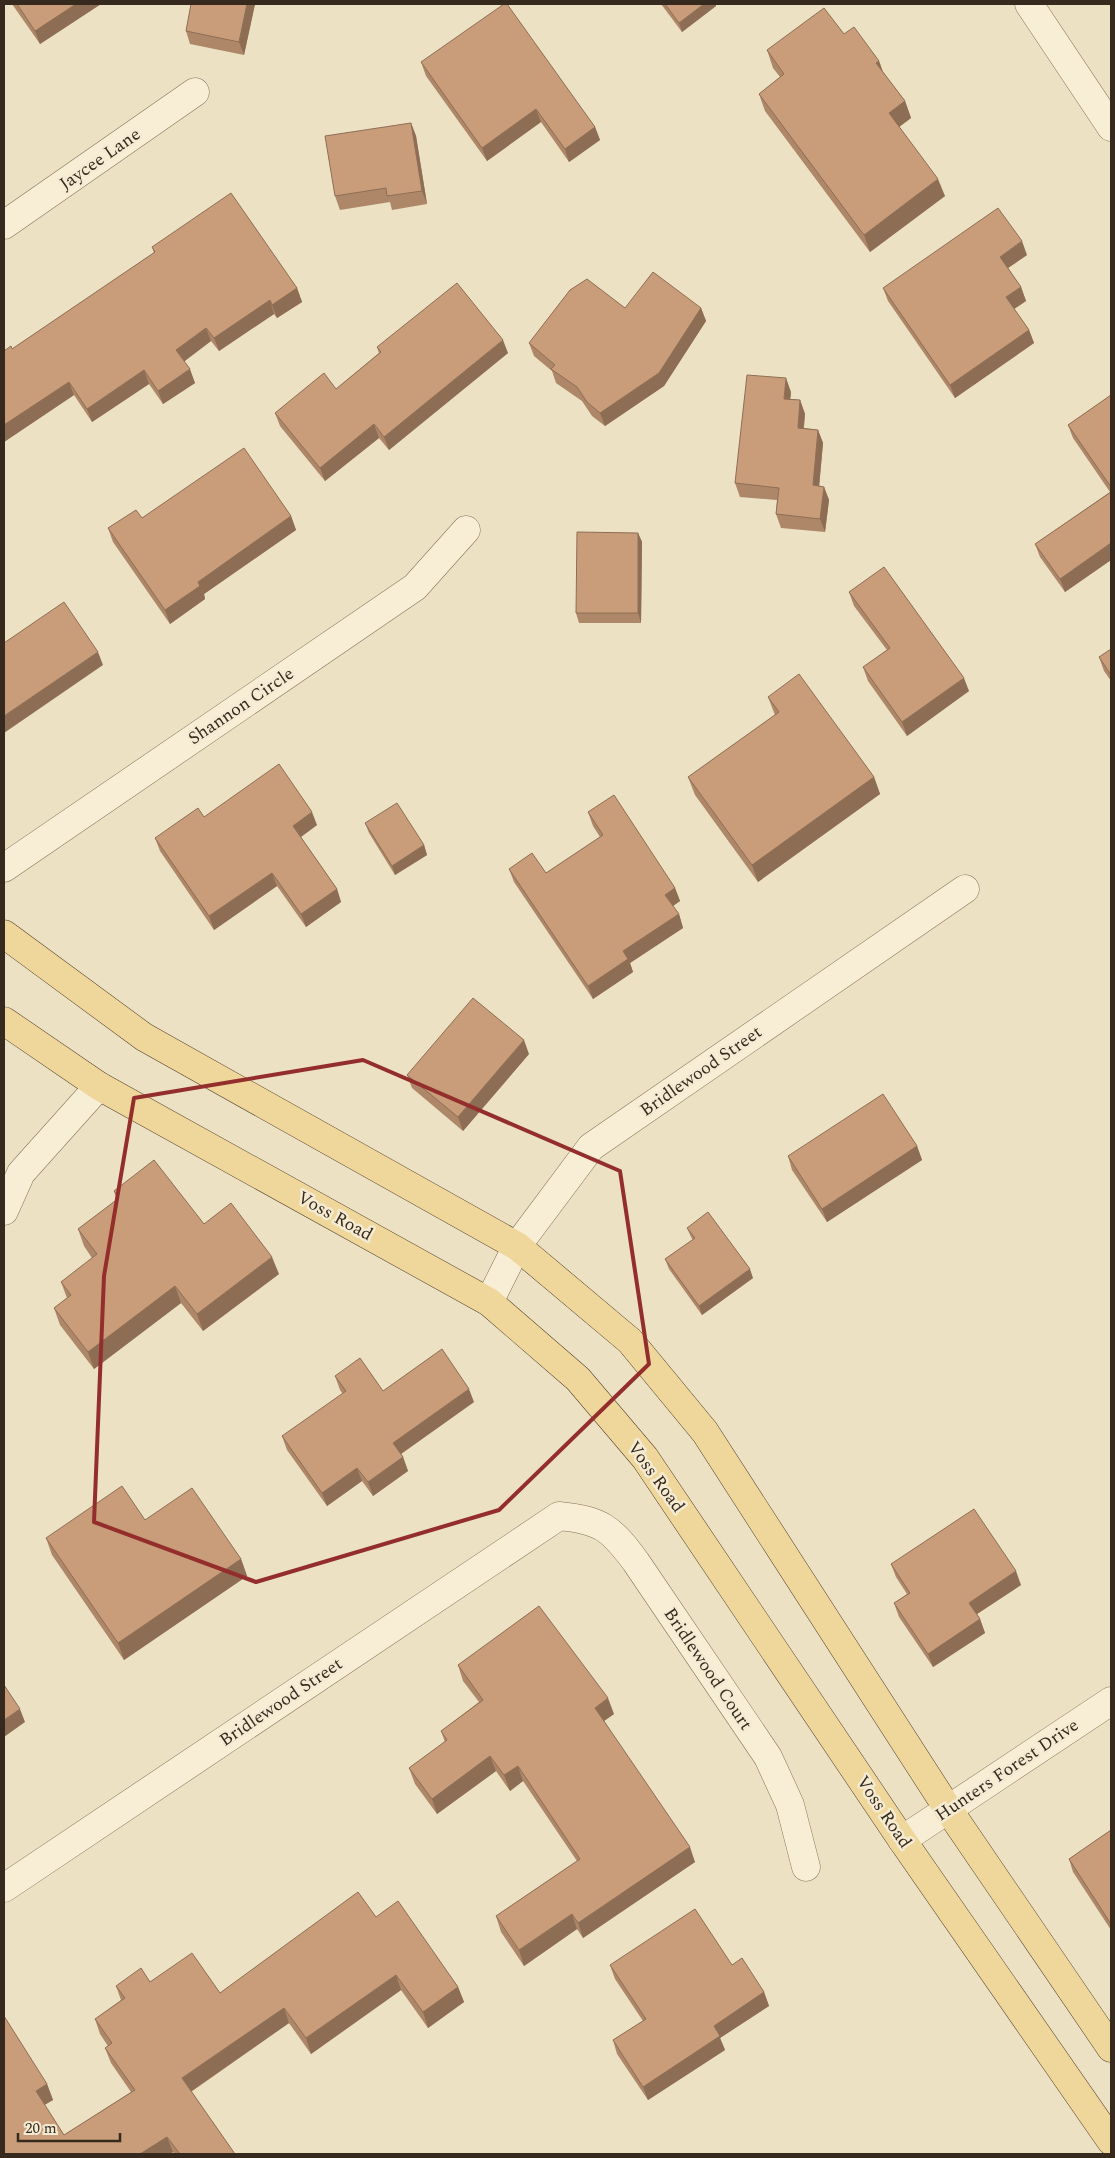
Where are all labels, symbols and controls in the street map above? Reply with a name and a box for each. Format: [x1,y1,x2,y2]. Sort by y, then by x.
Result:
street label: Jaycee Lane [54,121,146,197]
street label: Shannon Circle [183,660,299,752]
street label: Bridlewood Street [634,1019,768,1123]
street label: Voss Road [292,1184,378,1248]
street label: Voss Road [621,1436,691,1518]
street label: Bridlewood Court [657,1602,759,1736]
street label: Bridlewood Street [214,1651,348,1753]
street label: Hunters Forest Drive [930,1712,1084,1828]
street label: Voss Road [850,1770,918,1854]
scale bar [18,2110,120,2142]
text: 20 m [25,2117,57,2140]

